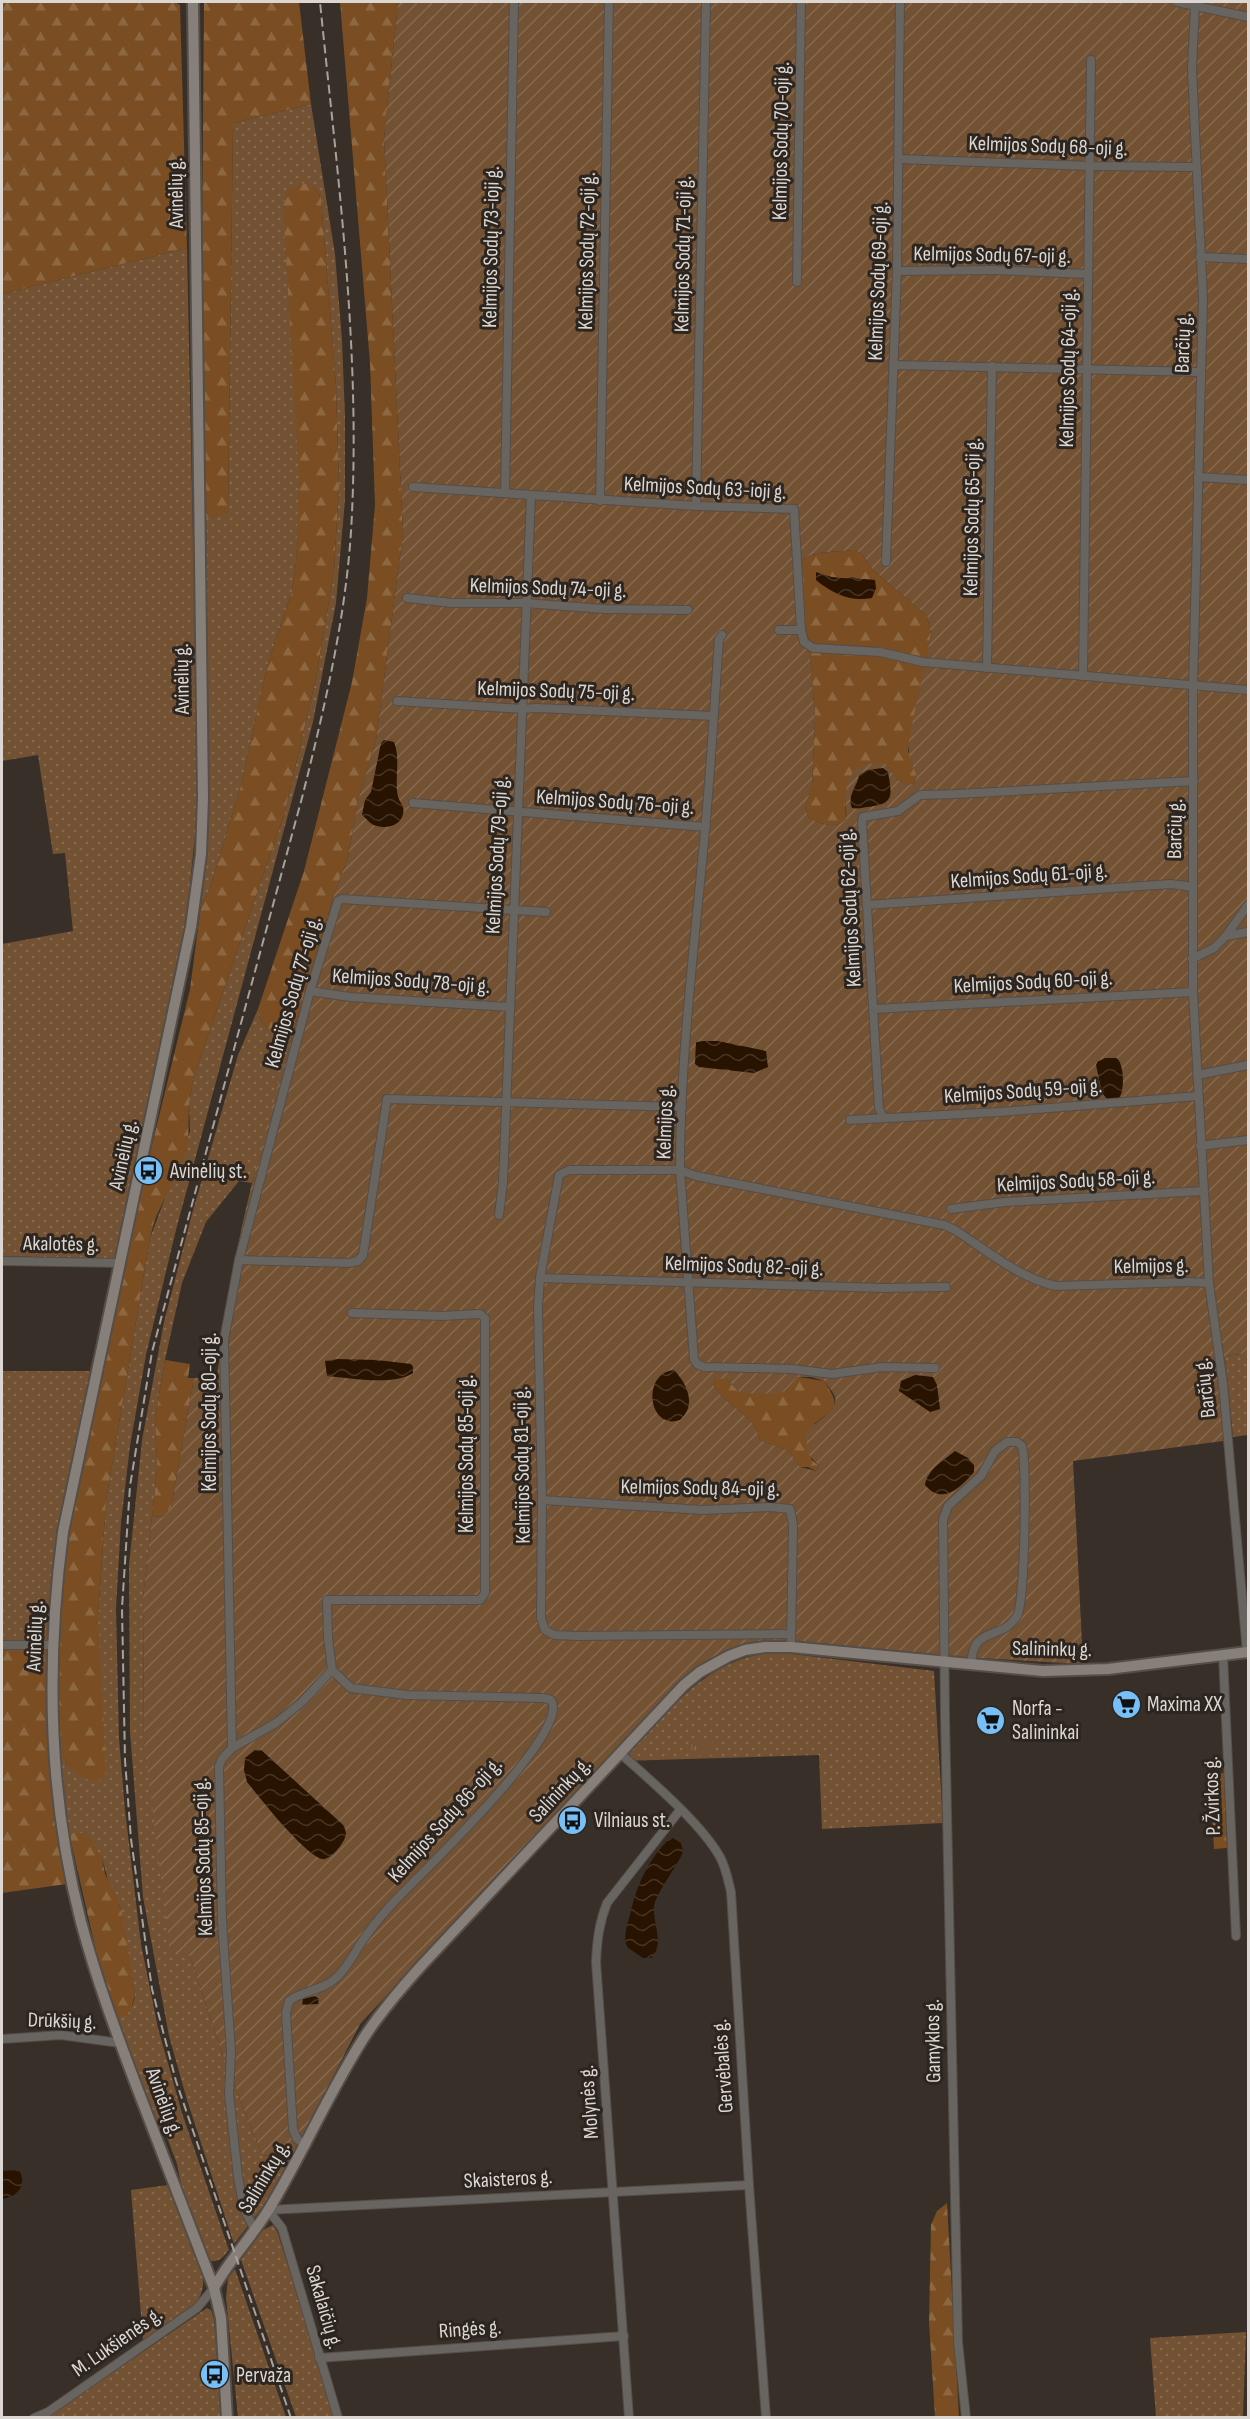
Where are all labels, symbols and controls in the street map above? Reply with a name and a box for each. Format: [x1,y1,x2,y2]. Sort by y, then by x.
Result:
street label: Kelmijos Sodų 70-oji g. [767,62,795,220]
street label: Kelmijos Sodų 68-oji g. [968,131,1128,161]
street label: Avinėlių g. [163,157,189,230]
street label: Kelmijos Sodų 73-ioji g. [477,166,505,328]
street label: Kelmijos Sodų 72-oji g. [573,172,601,330]
street label: Kelmijos Sodų 71-oji g. [669,176,697,332]
street label: Kelmijos Sodų 69-oji g. [863,201,893,361]
street label: Kelmijos Sodų 67-oji g. [913,241,1071,269]
street label: Kelmijos Sodų 64-oji g. [1054,288,1082,448]
street label: Barčių g. [1169,313,1197,373]
street label: Kelmijos Sodų 65-oji g. [958,438,986,596]
street label: Kelmijos Sodų 63-ioji g. [623,471,787,505]
street label: Kelmijos Sodų 74-oji g. [469,573,627,603]
street label: Avinėlių g. [169,643,195,716]
street label: Kelmijos Sodų 75-oji g. [477,676,635,706]
street label: Kelmijos Sodų 79-oji g. [480,775,514,935]
street label: Kelmijos Sodų 76-oji g. [535,784,695,820]
street label: Barčių g. [1162,799,1188,859]
street label: Kelmijos Sodų 62-oji g. [833,828,867,988]
street label: Kelmijos Sodų 61-oji g. [950,858,1108,894]
street label: Kelmijos Sodų 77-oji g. [259,913,327,1071]
street label: Kelmijos Sodų 78-oji g. [331,963,491,999]
street label: Kelmijos Sodų 60-oji g. [953,965,1113,999]
street label: Kelmijos Sodų 59-oji g. [943,1073,1103,1109]
street label: Kelmijos g. [651,1084,679,1160]
street label: Avinėlių g. [103,1118,143,1193]
bus stop icon: Avinėlių st. [133,1155,165,1187]
place label: Avinėlių st. [169,1159,247,1184]
street label: Kelmijos Sodų 58-oji g. [996,1164,1156,1198]
street label: Akalotės g. [22,1231,99,1257]
street label: Kelmijos Sodų 82-oji g. [664,1251,824,1281]
street label: Kelmijos g. [1114,1253,1188,1279]
street label: Kelmijos Sodų 80-oji g. [197,1332,222,1492]
street label: Barčių g. [1189,1357,1221,1419]
street label: Kelmijos Sodų 85-oji g. [454,1375,479,1533]
street label: Kelmijos Sodų 81-oji g. [508,1386,536,1544]
street label: Kelmijos Sodų 84-oji g. [620,1474,780,1502]
street label: Avinėlių g. [21,1600,49,1673]
street label: Salininkų g. [1012,1636,1092,1662]
supermarket icon: Maxima XX [1110,1688,1142,1720]
place label: Maxima XX [1147,1692,1222,1717]
place label: Norfa - Salininkai [1012,1696,1079,1745]
supermarket icon: Norfa - Salininkai [975,1704,1007,1736]
street label: Salininkų g. [524,1752,596,1828]
street label: Kelmijos Sodų 86-oji g. [383,1753,507,1887]
street label: P. Žvirkos g. [1198,1756,1226,1836]
street label: Kelmijos Sodų 85-oji g. [188,1778,218,1936]
bus stop icon: Vilniaus st. [557,1804,589,1836]
place label: Vilniaus st. [594,1808,670,1833]
street label: Gamyklos g. [920,1999,946,2083]
street label: Drūkšių g. [27,2007,97,2035]
street label: Gervėbalės g. [707,2018,739,2114]
street label: Avinėlių g. [140,2063,188,2140]
street label: Molynės g. [574,2064,604,2140]
street label: Salininkų g. [233,2136,295,2218]
street label: Skaisteros g. [463,2164,553,2194]
street label: Sakalaičių g. [300,2262,348,2352]
street label: M. Lukšienės g. [67,2302,167,2382]
street label: Ringės g. [438,2314,502,2344]
bus stop icon: Pervaža [199,2359,231,2391]
place label: Pervaža [236,2363,291,2388]

